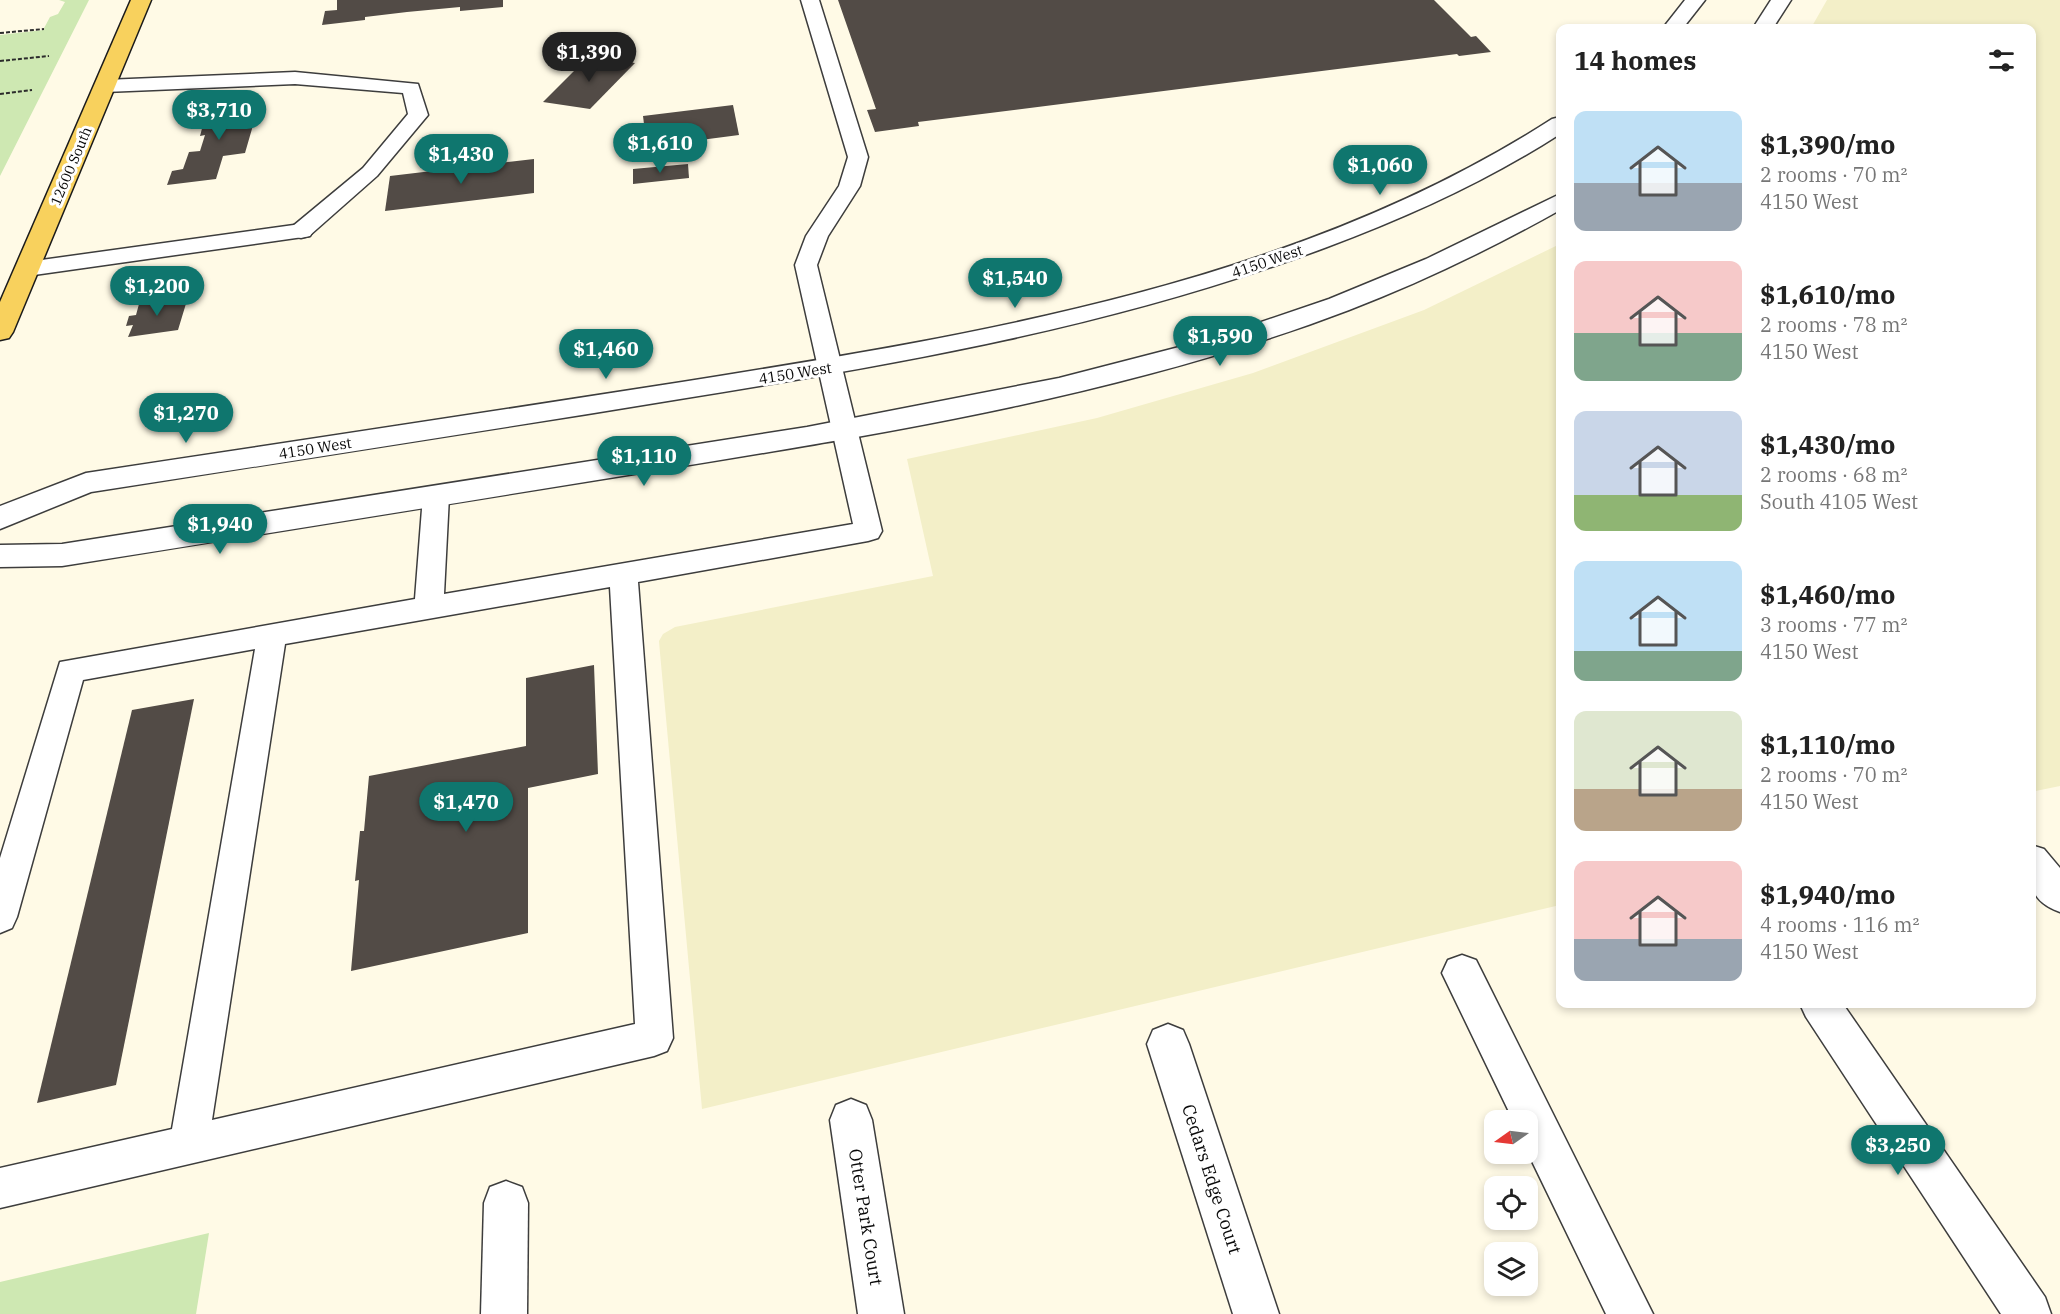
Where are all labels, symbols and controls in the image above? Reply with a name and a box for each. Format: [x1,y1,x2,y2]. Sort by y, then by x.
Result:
pin: $1,390 [540,32,638,83]
text: $1,390 [556,38,622,65]
text: 14 homes [1574,43,1696,77]
icon: filters [1985,44,2018,77]
pin: $3,710 [170,90,268,141]
text: $3,710 [186,96,252,123]
pin: $1,610 [611,123,709,174]
street label: 12600 South [46,124,96,208]
text: $1,390/mo [1760,127,1895,161]
text: $1,610 [627,129,693,156]
pin: $1,430 [412,134,510,185]
icon: home [1622,135,1694,207]
text: $1,430 [428,140,494,167]
pin: $1,060 [1331,145,1429,196]
text: $1,060 [1347,151,1413,178]
text: 2 rooms · 70 m² [1760,161,1907,188]
text: 4150 West [1760,188,1859,215]
street label: 4150 West [1229,240,1305,282]
pin: $1,540 [966,258,1064,309]
text: $1,540 [982,264,1048,291]
pin: $1,200 [108,266,206,317]
text: $1,200 [124,272,190,299]
text: $1,610/mo [1760,277,1895,311]
icon: home [1622,285,1694,357]
text: 2 rooms · 78 m² [1760,311,1907,338]
pin: $1,590 [1171,316,1269,367]
text: $1,590 [1187,322,1253,349]
pin: $1,460 [557,329,655,380]
text: $1,460 [573,335,639,362]
text: 4150 West [1760,338,1859,365]
street label: 4150 West [757,358,833,388]
pin: $1,270 [137,393,235,444]
text: $1,270 [153,399,219,426]
text: $1,430/mo [1760,427,1895,461]
street label: 4150 West [277,433,353,463]
icon: home [1622,435,1694,507]
pin: $1,110 [595,436,693,487]
text: $1,110 [611,442,677,469]
text: 2 rooms · 68 m² [1760,461,1907,488]
text: South 4105 West [1760,488,1918,515]
pin: $1,940 [171,504,269,555]
text: $1,940 [187,510,253,537]
text: $1,460/mo [1760,577,1895,611]
icon: home [1622,585,1694,657]
text: 3 rooms · 77 m² [1760,611,1907,638]
text: 4150 West [1760,638,1859,665]
text: $1,110/mo [1760,727,1895,761]
icon: home [1622,735,1694,807]
text: 2 rooms · 70 m² [1760,761,1907,788]
pin: $1,470 [417,782,515,833]
text: $1,470 [433,788,499,815]
text: 4150 West [1760,788,1859,815]
text: $1,940/mo [1760,877,1895,911]
icon: home [1622,885,1694,957]
text: 4 rooms · 116 m² [1760,911,1919,938]
text: 4150 West [1760,938,1859,965]
street label: Cedars Edge Court [1177,1101,1247,1257]
north arrow [1484,1110,1538,1164]
map controls [1484,1110,1538,1296]
pin: $3,250 [1849,1125,1947,1176]
text: $3,250 [1865,1131,1931,1158]
street label: Otter Park Court [844,1147,888,1287]
button: locate [1484,1176,1538,1230]
button: layers [1484,1242,1538,1296]

